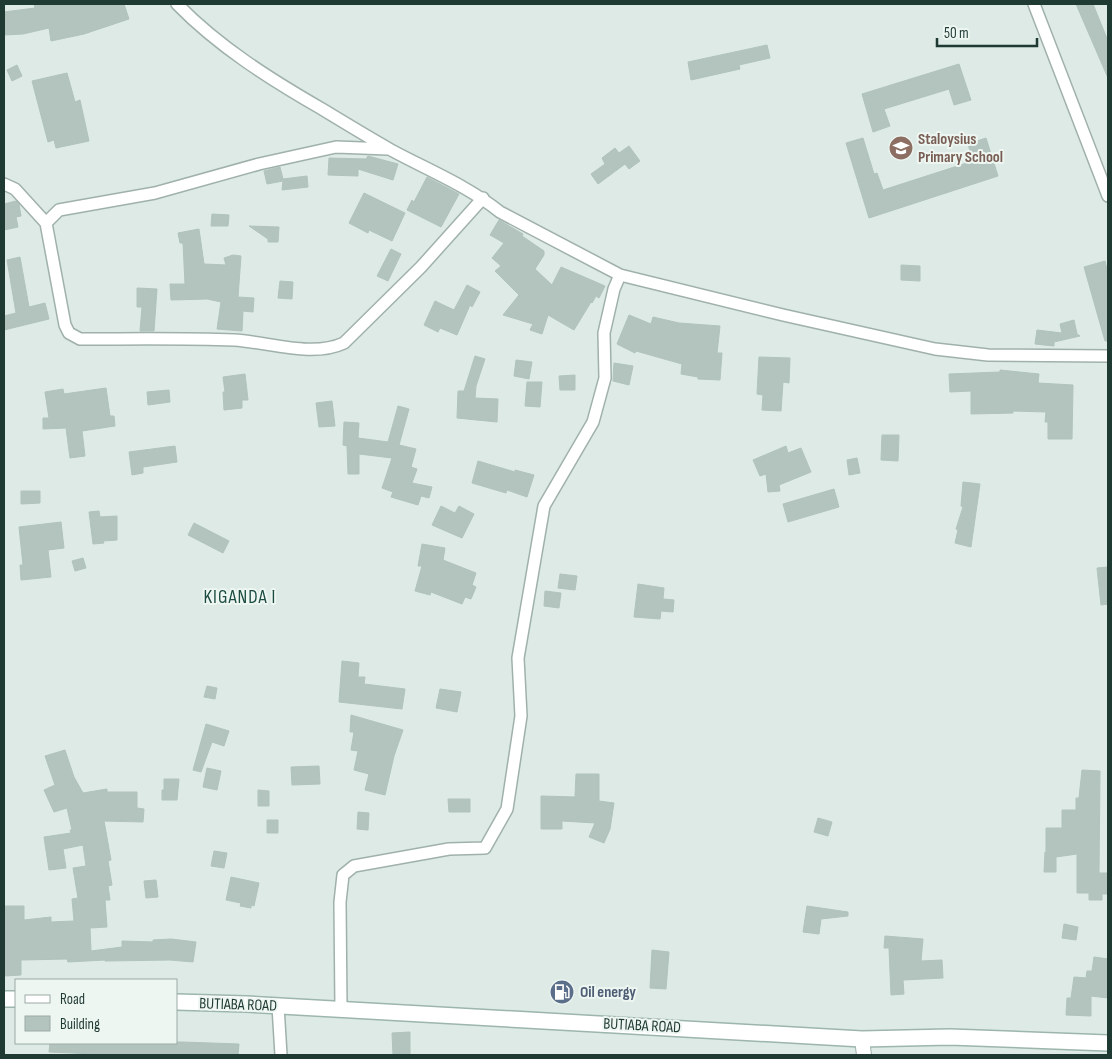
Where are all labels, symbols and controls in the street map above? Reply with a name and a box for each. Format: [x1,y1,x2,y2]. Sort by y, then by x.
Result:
scale bar [937,15,1037,47]
text: 50 m [944,24,969,43]
place label: Staloysius Primary School [918,130,1003,167]
school or university icon: Staloysius Primary School [888,135,914,161]
district label: KIGANDA I [204,586,276,609]
legend [15,979,178,1044]
fuel station icon: Oil energy [549,979,575,1005]
place label: Oil energy [580,983,636,1002]
text: Road [60,990,85,1009]
street label: BUTIABA ROAD [199,994,277,1016]
street label: BUTIABA ROAD [603,1014,682,1038]
text: Building [60,1015,100,1034]

